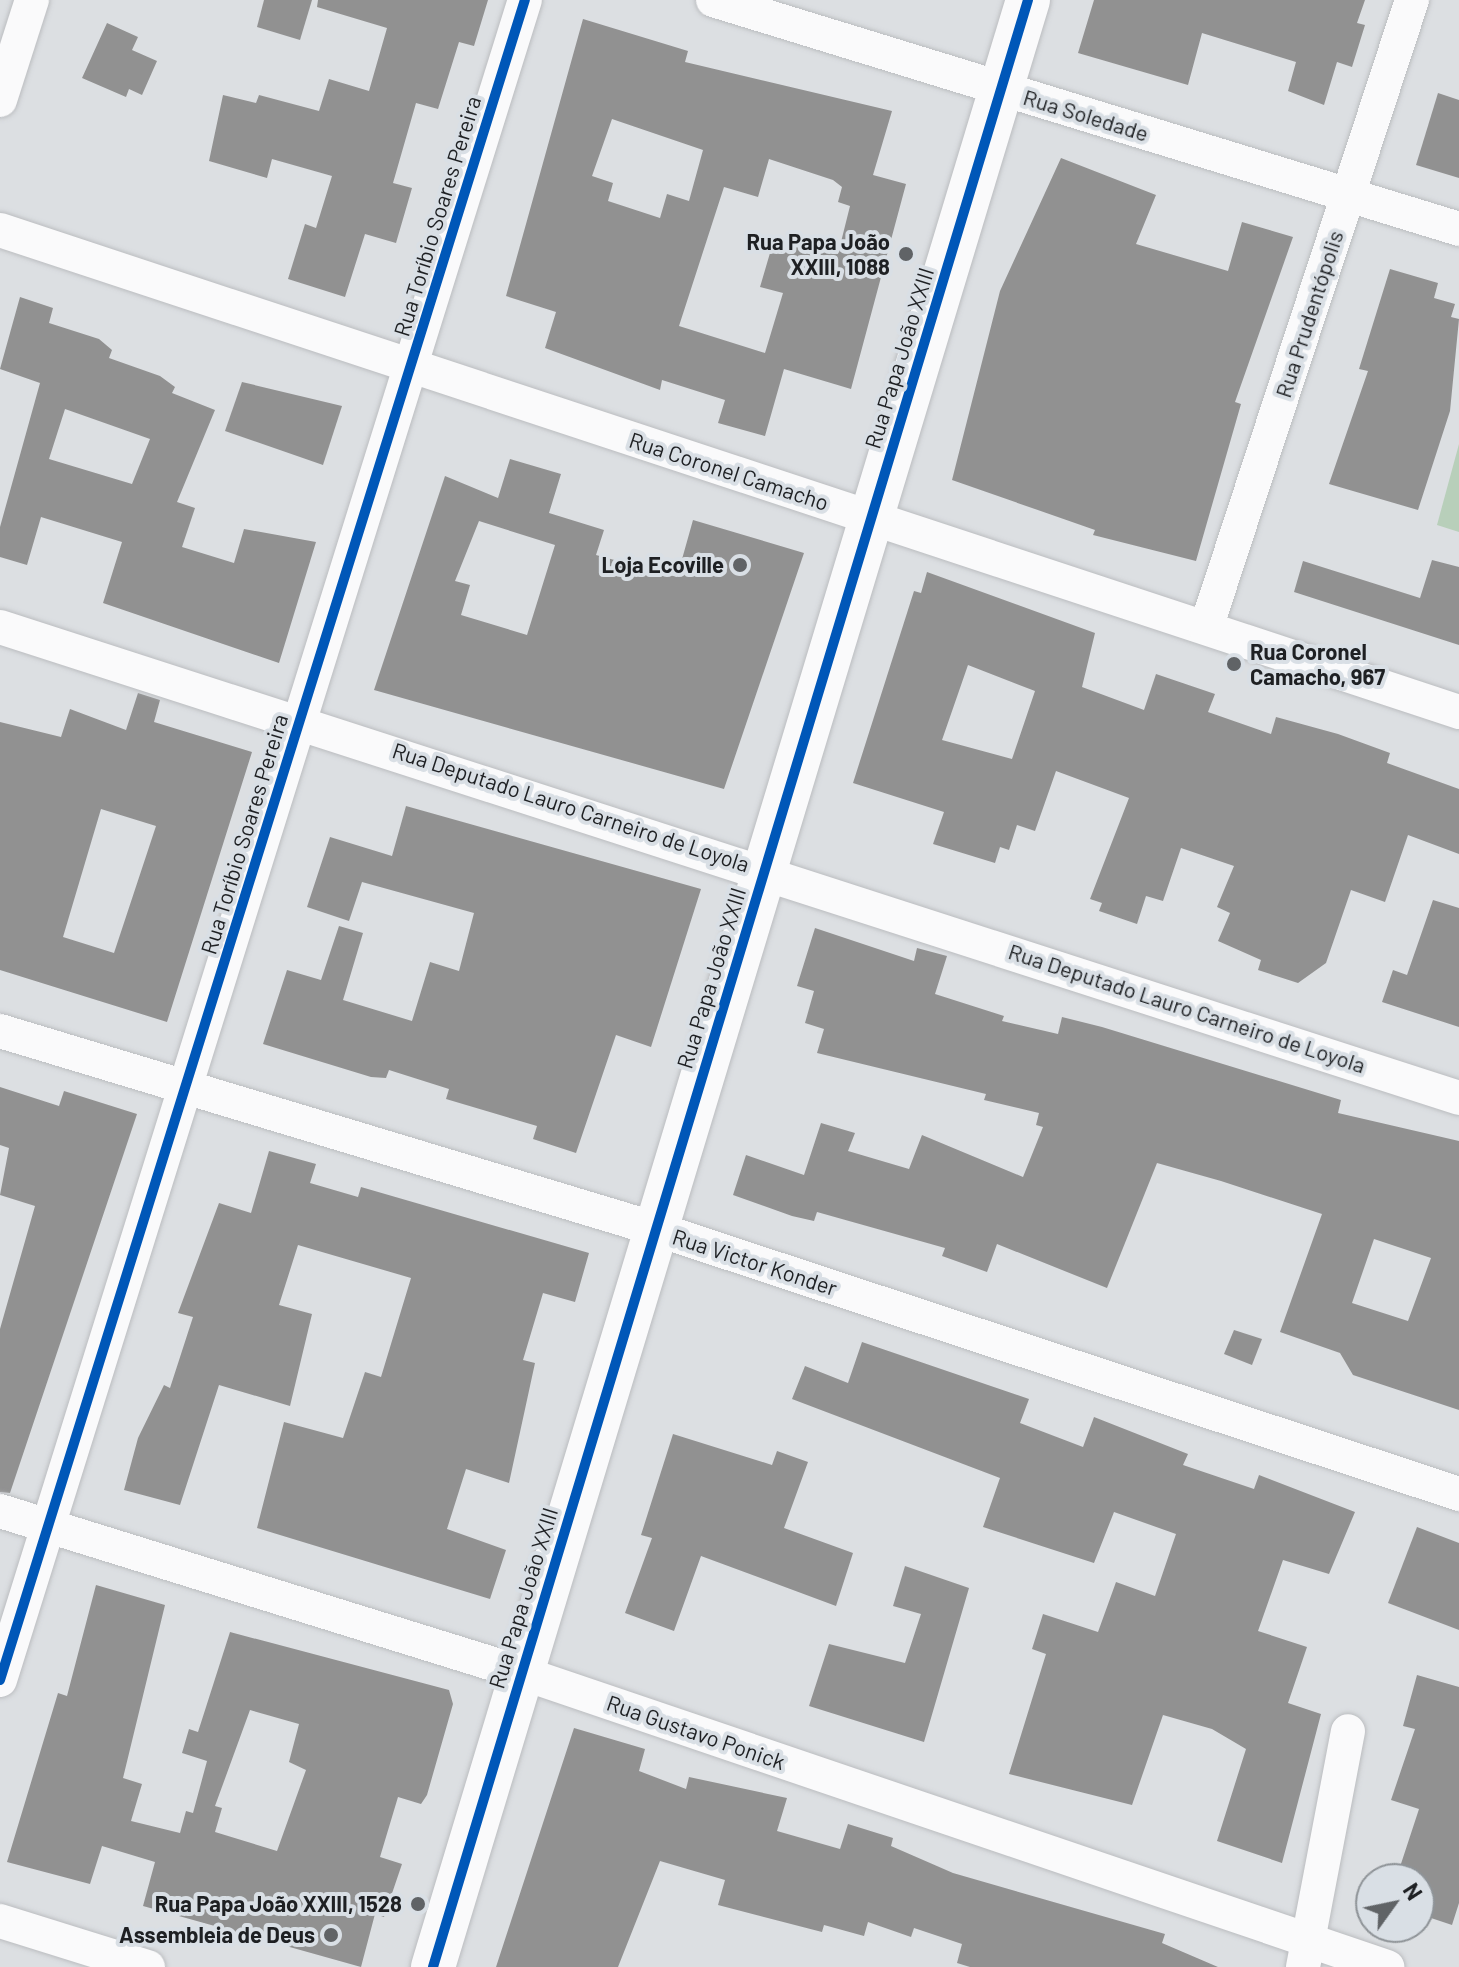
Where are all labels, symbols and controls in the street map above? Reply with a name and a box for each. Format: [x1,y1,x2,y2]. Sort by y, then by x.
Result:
street label: Rua Soledade [1020,83,1152,147]
street label: Rua Toríbio Soares Pereira [388,93,486,339]
street label: Rua Prudentópolis [1270,227,1348,401]
place label: Rua Papa João XXIII, 1088 [746,228,890,280]
marker: Rua Papa João XXIII, 1088 [897,245,915,263]
street label: Rua Papa João XXIII [859,264,939,452]
street label: Rua Coronel Camacho [626,426,832,516]
place label: Loja Ecoville [602,552,724,578]
marker: Loja Ecoville [731,556,749,574]
place label: Rua Coronel Camacho, 967 [1250,638,1385,690]
marker: Rua Coronel Camacho, 967 [1225,655,1243,673]
street label: Rua Toríbio Soares Pereira [195,711,293,957]
street label: Rua Deputado Lauro Carneiro de Loyola [389,737,753,877]
street label: Rua Papa João XXIII [671,884,751,1072]
street label: Rua Deputado Lauro Carneiro de Loyola [1005,938,1369,1078]
street label: Rua Victor Konder [669,1223,841,1301]
street label: Rua Papa João XXIII [483,1504,563,1692]
street label: Rua Gustavo Ponick [603,1689,789,1775]
north arrow [1355,1863,1435,1943]
text: N [1399,1878,1428,1904]
place label: Rua Papa João XXIII, 1528 [155,1891,402,1917]
marker: Rua Papa João XXIII, 1528 [409,1895,427,1913]
place label: Assembleia de Deus [119,1922,315,1948]
marker: Assembleia de Deus [322,1926,340,1944]

